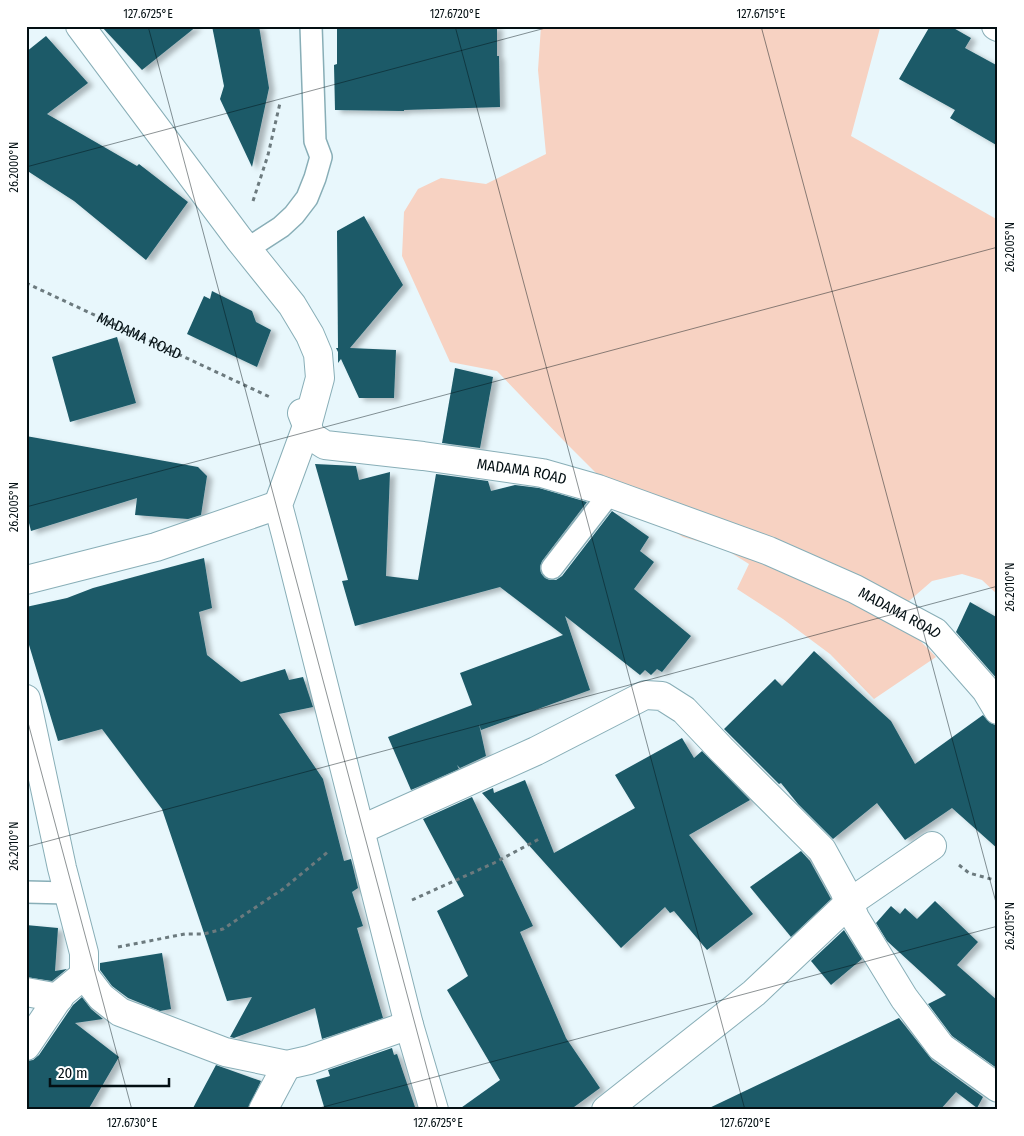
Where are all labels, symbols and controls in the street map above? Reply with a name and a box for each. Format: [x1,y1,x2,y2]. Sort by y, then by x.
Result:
text: 127.6725°E [123,7,173,21]
text: 127.6720°E [430,7,481,21]
text: 127.6715°E [737,7,786,21]
text: 26.2000°N [7,142,21,192]
text: 26.2005°N [1003,222,1017,272]
street label: MADAMA ROAD [94,309,184,363]
street label: MADAMA ROAD [476,455,569,489]
text: 26.2005°N [7,482,21,532]
text: 26.2010°N [1003,563,1017,611]
street label: MADAMA ROAD [855,584,945,642]
text: 26.2010°N [7,822,21,870]
text: 26.2015°N [1003,902,1017,950]
scale bar [50,1056,169,1088]
text: 20 m [58,1064,88,1082]
text: 127.6730°E [107,1116,158,1130]
text: 127.6725°E [413,1116,463,1130]
text: 127.6720°E [720,1116,771,1130]

